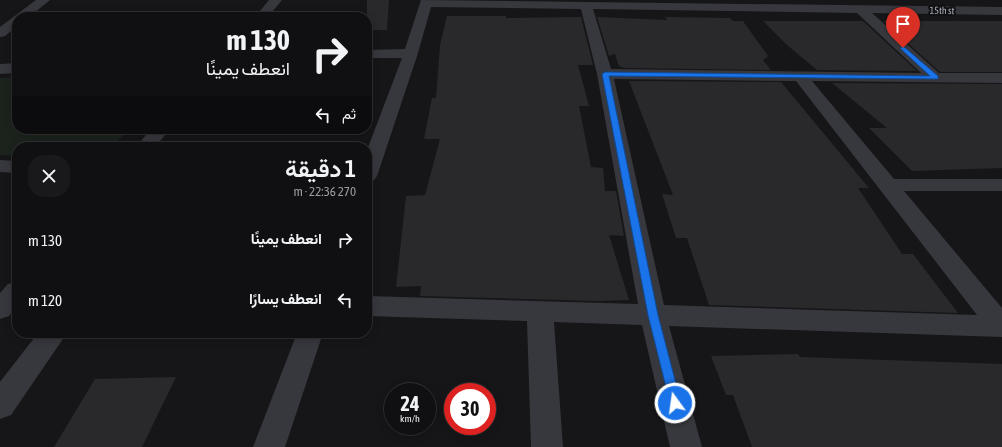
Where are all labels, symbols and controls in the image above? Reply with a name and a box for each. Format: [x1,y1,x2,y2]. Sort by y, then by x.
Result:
street label: 15th st [929,5,955,16]
pin [886,7.0,920,48]
icon: arrive [892,13,914,35]
text: 130 m [227,24,290,56]
icon: right [304,28,356,80]
text: انعطف يمينًا [206,58,290,79]
icon: left [312,104,334,126]
text: ثم [342,105,356,122]
button: close [28,155,70,197]
text: 1 دقيقة [285,155,356,182]
text: 270 m · 22:36 [293,184,356,199]
icon: right [334,229,356,251]
text: انعطف يمينًا [251,230,322,247]
text: 130 m [28,232,62,249]
icon: left [334,289,356,311]
text: انعطف يسارًا [249,290,322,307]
text: 120 m [28,292,62,309]
position arrow [654,382,696,424]
speed limit sign: 30 [444,383,496,435]
text: 24 [401,392,419,415]
text: km/h [400,413,420,424]

